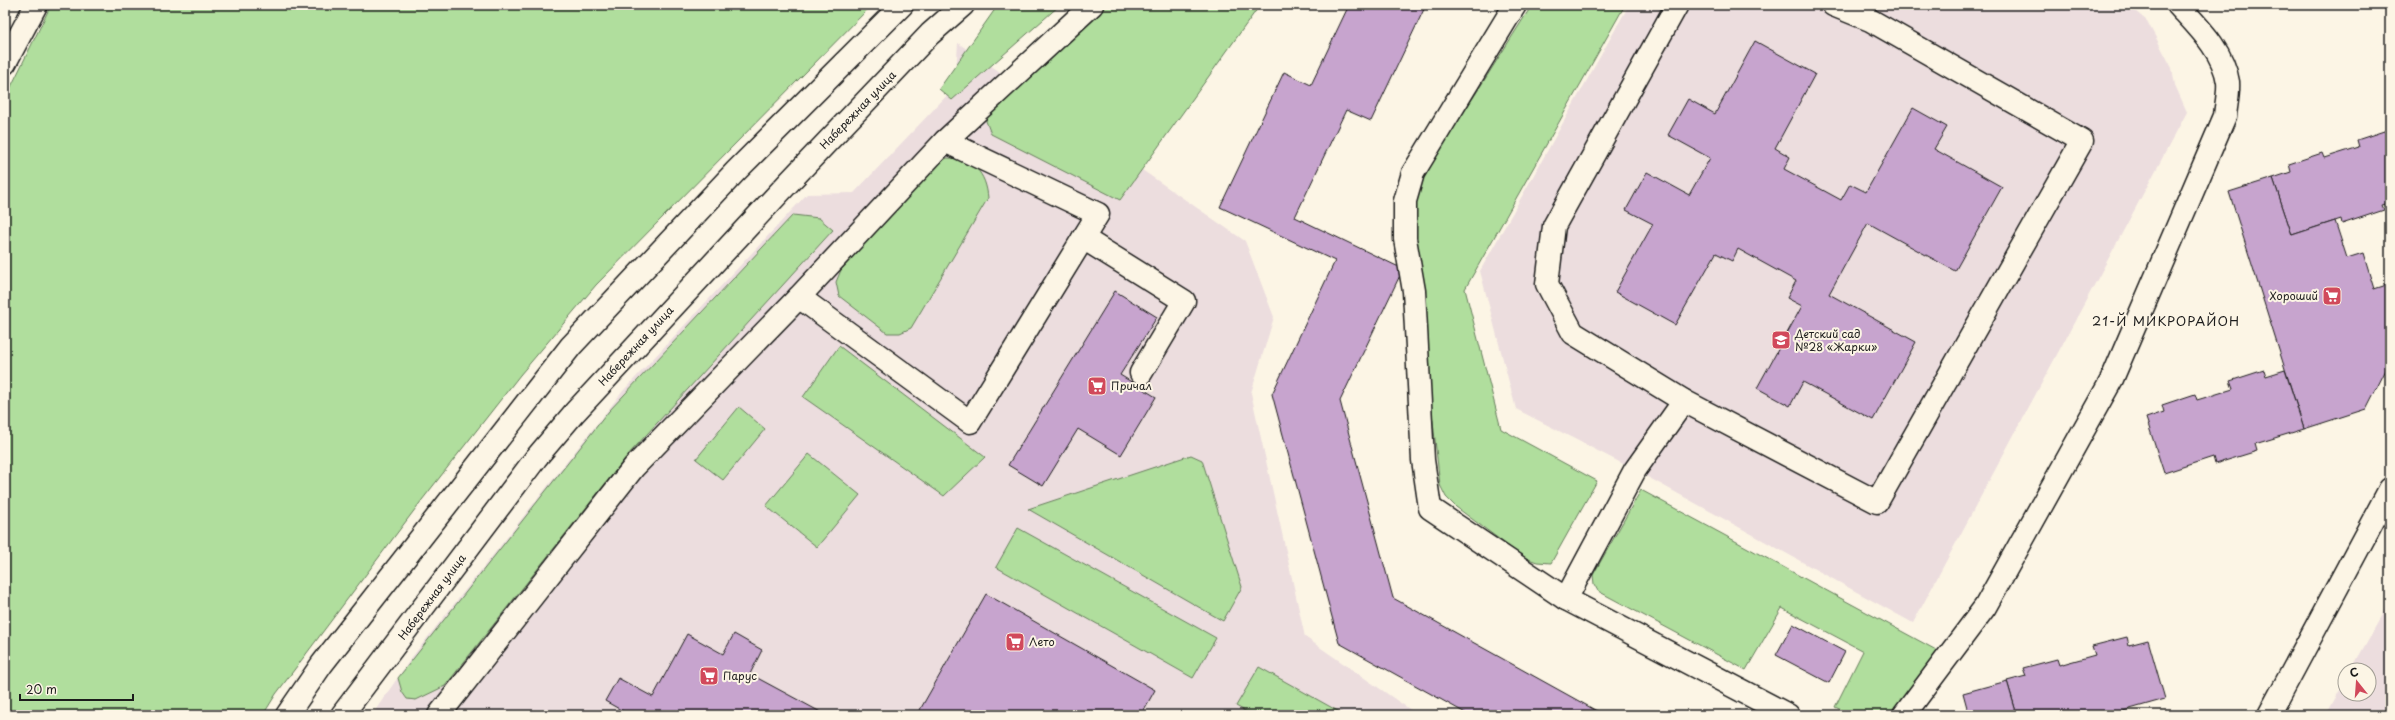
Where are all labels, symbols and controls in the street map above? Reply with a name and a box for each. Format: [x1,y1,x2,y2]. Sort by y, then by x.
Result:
street label: Набережная улица [816,66,900,153]
supermarket icon: Хороший [2321,285,2343,307]
place label: Хороший [2270,287,2318,304]
street label: Набережная улица [594,302,677,389]
district label: 21-Й МИКРОРАЙОН [2092,311,2240,330]
place label: Детский сад №28 «Жарки» [1794,325,1877,355]
school or university icon: Детский сад №28 «Жарки» [1770,329,1792,351]
supermarket icon: Причал [1086,375,1108,397]
place label: Причал [1111,377,1152,394]
street label: Набережная улица [394,550,470,643]
supermarket icon: Лето [1004,631,1026,653]
place label: Лето [1029,633,1055,650]
north arrow [2337,662,2377,702]
text: С [2347,663,2360,681]
supermarket icon: Парус [698,665,720,687]
place label: Парус [723,667,757,684]
scale bar [20,676,133,702]
text: 20 m [26,680,57,698]

